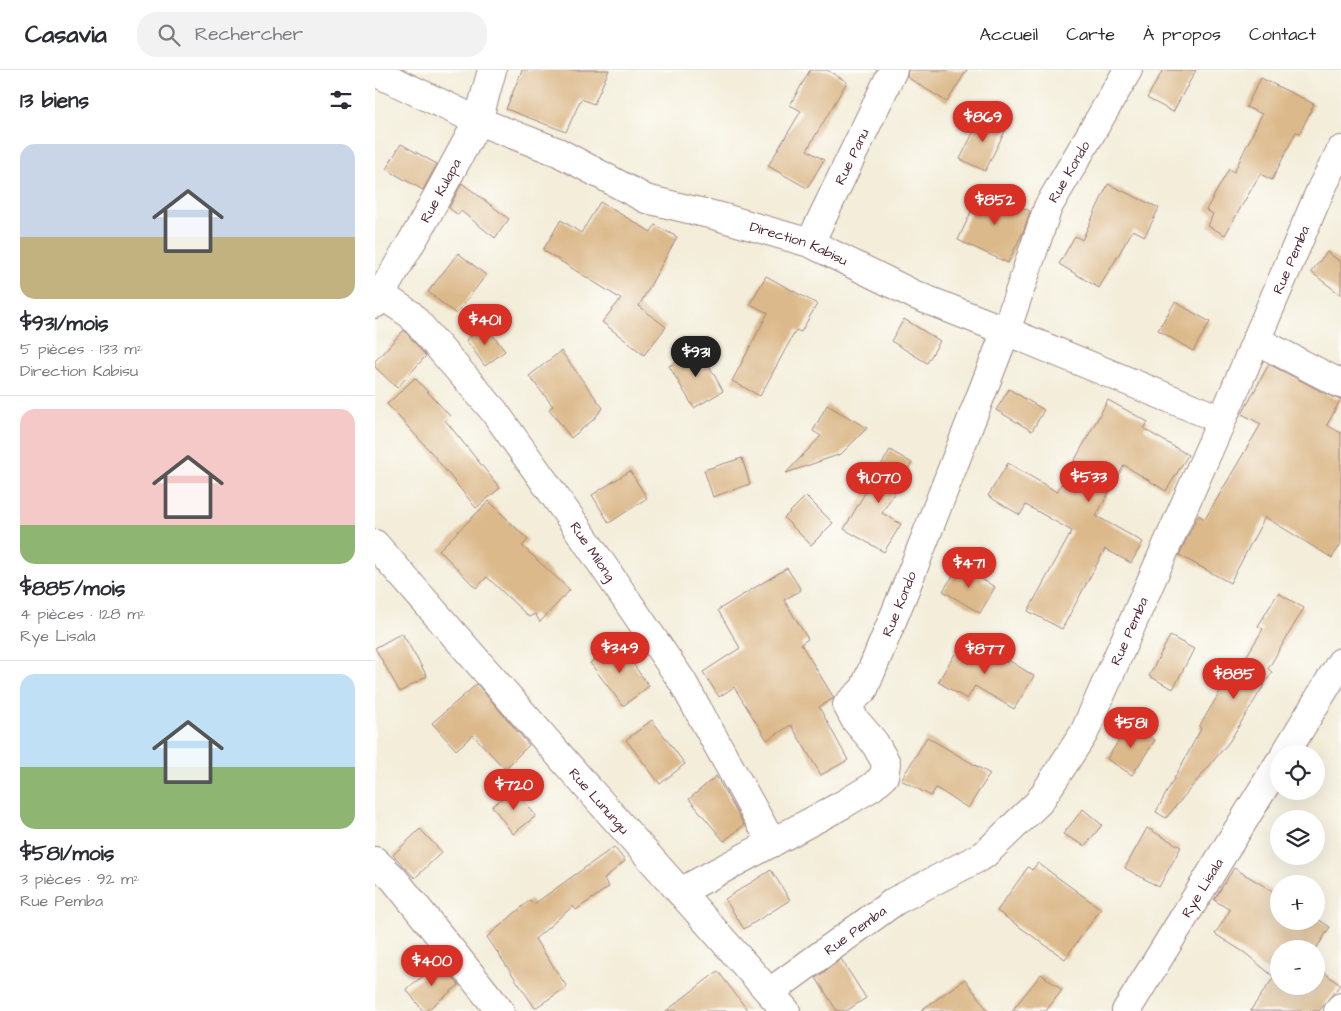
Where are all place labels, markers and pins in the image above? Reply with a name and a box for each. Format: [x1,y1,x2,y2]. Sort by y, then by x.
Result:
pin: $869 [953,100,1013,143]
pin: $852 [965,184,1025,226]
pin: $401 [455,304,515,346]
pin: $931 [666,336,726,378]
pin: $533 [1059,460,1119,503]
pin: $1,070 [838,462,920,504]
pin: $471 [939,546,999,589]
pin: $349 [590,632,650,674]
pin: $877 [955,632,1015,675]
pin: $885 [1204,658,1264,700]
pin: $581 [1101,706,1161,749]
pin: $720 [484,768,544,811]
pin: $400 [402,944,462,987]

